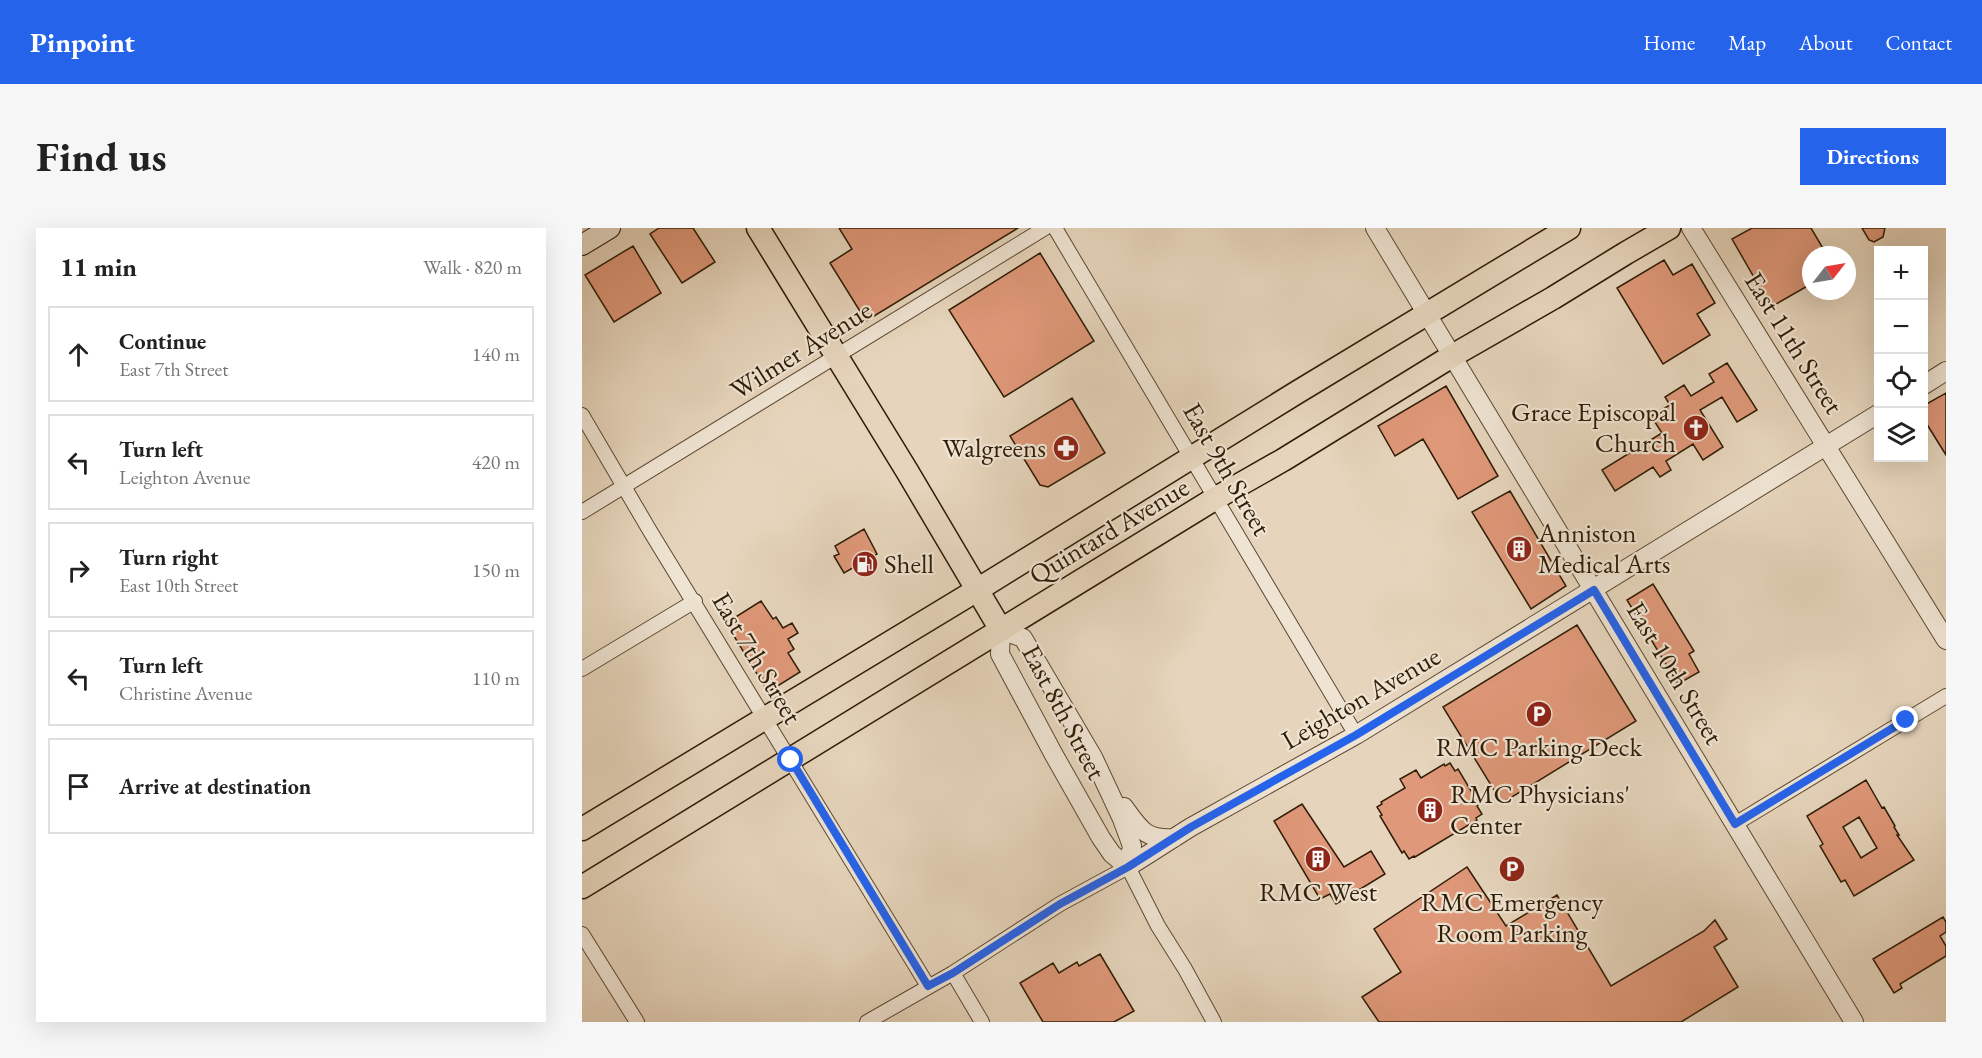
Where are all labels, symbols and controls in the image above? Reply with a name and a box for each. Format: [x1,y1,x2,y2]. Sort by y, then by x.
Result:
text: Pinpoint [30,24,135,60]
text: Home [1643,29,1695,56]
text: Map [1728,29,1766,56]
text: About [1799,29,1852,56]
text: Contact [1885,29,1952,56]
button: Directions [1800,128,1946,185]
text: Find us [36,129,167,184]
north arrow [1802,246,1856,300]
map controls [1874,246,1928,462]
button: + [1874,246,1928,300]
text: 11 min [60,250,137,284]
text: Walk · 820 m [423,254,522,280]
street label: East 11th Street [1737,265,1852,421]
street label: Wilmer Avenue [723,292,878,407]
button: − [1874,300,1928,354]
text: Continue [119,327,206,356]
icon: ahead [62,338,95,371]
text: 140 m [472,341,520,367]
button: locate [1874,354,1928,408]
text: East 7th Street [119,356,229,382]
place label: Grace Episcopal Church [1511,394,1676,460]
street label: East 9th Street [1175,396,1280,542]
button: layers [1874,408,1928,462]
church icon: Grace Episcopal Church [1681,413,1711,443]
place label: Walgreens [942,430,1046,465]
pharmacy icon: Walgreens [1051,433,1081,463]
text: Turn left [119,435,203,464]
icon: left [62,446,95,479]
text: 420 m [472,449,520,475]
text: Leighton Avenue [119,464,251,490]
street label: Quintard Avenue [1022,469,1195,592]
place label: Anniston Medical Arts [1537,515,1670,581]
building icon: Anniston Medical Arts [1504,534,1534,564]
text: Turn right [119,543,218,572]
place label: Shell [884,546,934,581]
fuel station icon: Shell [850,549,880,579]
icon: right [62,554,95,587]
text: 150 m [472,557,520,583]
text: East 10th Street [119,572,238,598]
street label: East 7th Street [704,585,811,731]
street label: East 10th Street [1619,595,1732,751]
street label: East 8th Street [1014,638,1115,786]
street label: Leighton Avenue [1275,638,1446,757]
text: Turn left [119,651,203,680]
icon: left [62,662,95,695]
text: 110 m [472,665,520,691]
text: Christine Avenue [119,680,252,706]
parking icon: RMC Parking Deck [1524,699,1554,729]
route end [1892,706,1918,732]
place label: RMC Parking Deck [1436,729,1643,764]
route start [777,746,803,772]
icon: arrive [62,770,95,803]
text: Arrive at destination [119,772,311,801]
place label: RMC Physicians' Center [1450,776,1630,842]
building icon: RMC Physicians' Center [1415,795,1445,825]
building icon: RMC West [1303,844,1333,874]
parking icon: RMC Emergency Room Parking [1497,854,1527,884]
place label: RMC West [1259,874,1377,909]
place label: RMC Emergency Room Parking [1421,884,1604,950]

